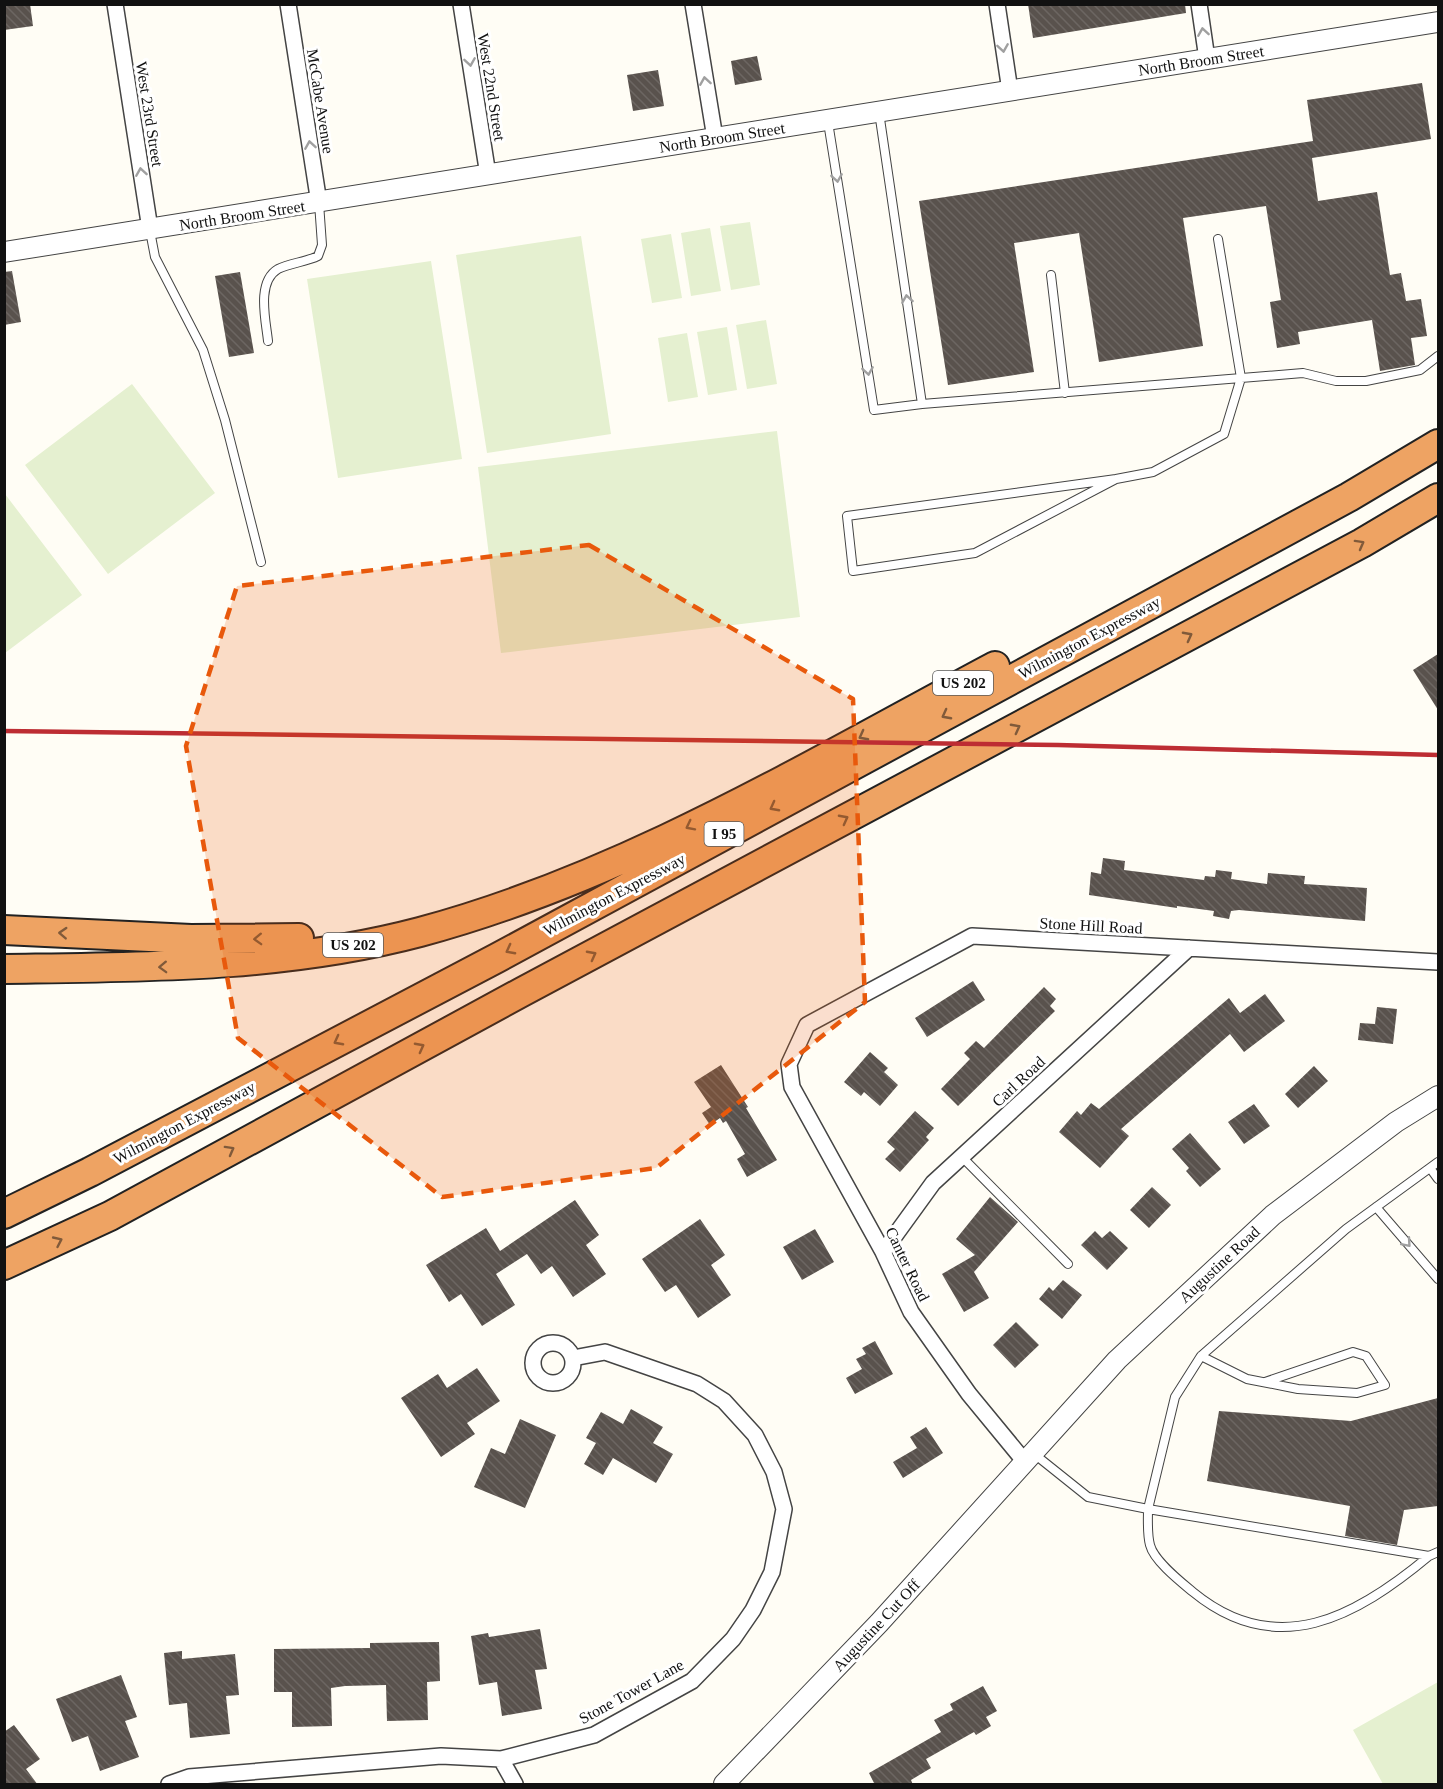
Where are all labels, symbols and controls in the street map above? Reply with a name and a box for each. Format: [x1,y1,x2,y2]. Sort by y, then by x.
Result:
one-way arrow [1197,27,1210,37]
street label: West 22nd Street [475,32,509,143]
street label: North Broom Street [1137,42,1266,79]
one-way arrow [997,43,1009,52]
street label: McCabe Avenue [304,47,337,155]
one-way arrow [463,57,476,67]
street label: West 23rd Street [133,60,166,168]
one-way arrow [700,76,712,85]
street label: North Broom Street [658,119,787,156]
one-way arrow [304,140,316,149]
one-way arrow [135,167,148,177]
one-way arrow [830,173,843,183]
street label: North Broom Street [178,197,307,234]
one-way arrow [901,294,913,303]
one-way arrow [861,365,874,375]
one-way arrow [1354,540,1365,551]
street label: Wilmington Expressway [1015,593,1163,683]
one-way arrow [1182,632,1193,643]
road number: US 202 [933,671,993,695]
one-way arrow [941,708,952,719]
one-way arrow [1010,724,1021,735]
one-way arrow [859,729,869,740]
one-way arrow [770,800,780,811]
one-way arrow [838,815,849,827]
one-way arrow [685,819,696,830]
road number: I 95 [704,822,744,846]
street label: Wilmington Expressway [540,850,688,940]
street label: Stone Hill Road [1039,914,1143,937]
one-way arrow [58,926,67,939]
one-way arrow [253,933,262,946]
road number: US 202 [323,933,383,957]
one-way arrow [506,943,516,954]
one-way arrow [586,951,596,962]
one-way arrow [158,960,167,973]
one-way arrow [333,1034,344,1045]
one-way arrow [414,1043,424,1054]
street label: Carl Road [989,1053,1048,1110]
street label: Wilmington Expressway [110,1078,258,1168]
one-way arrow [224,1146,234,1157]
street label: Augustine Road [1176,1223,1264,1307]
street label: Canter Road [882,1224,933,1304]
one-way arrow [51,1236,62,1248]
one-way arrow [1400,1236,1411,1247]
street label: Augustine Cut Off [830,1576,924,1675]
street label: Stone Tower Lane [576,1656,686,1727]

